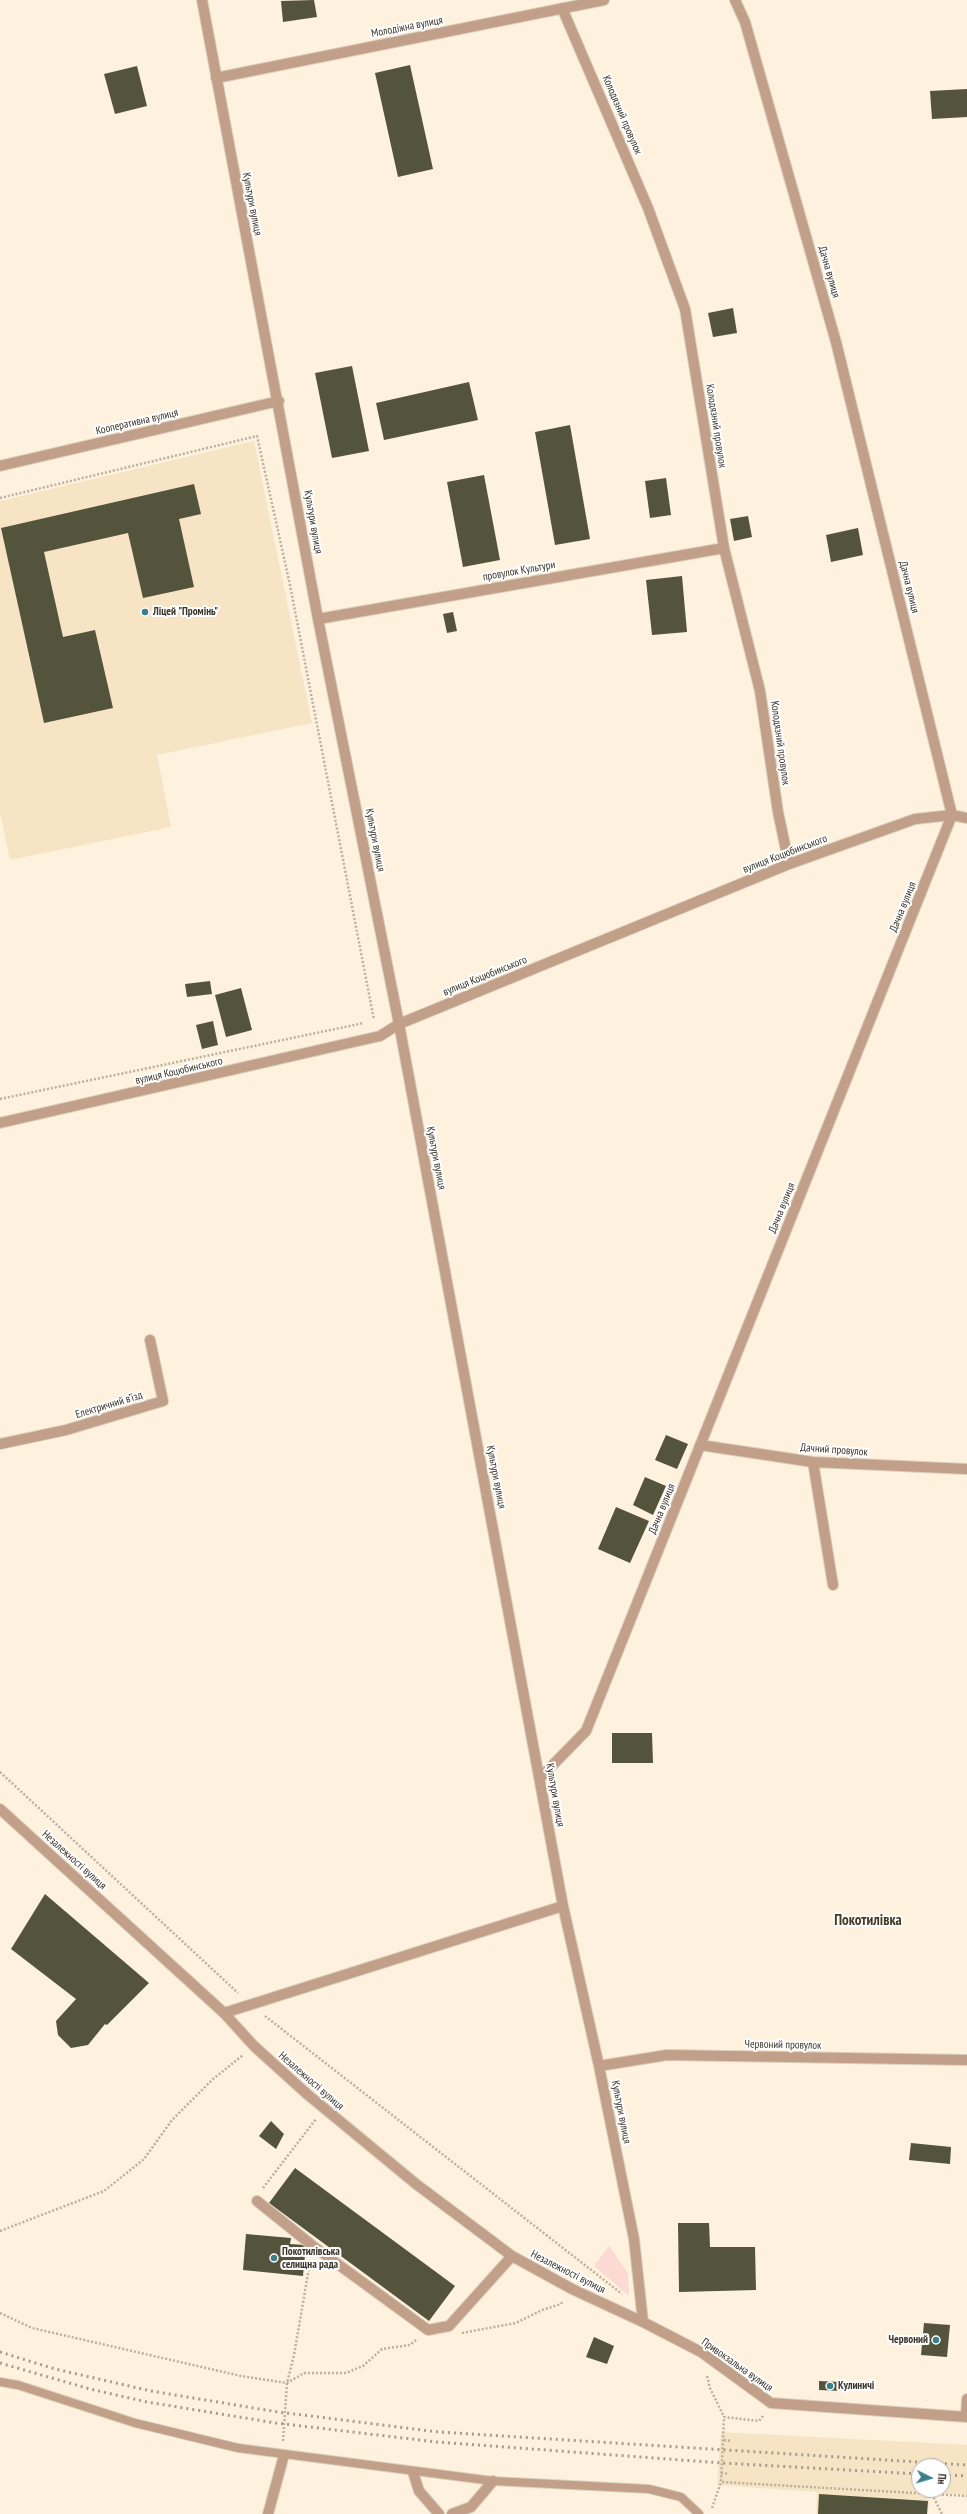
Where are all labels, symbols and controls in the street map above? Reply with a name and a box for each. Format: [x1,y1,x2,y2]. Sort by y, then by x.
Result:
street label: Молодіжна вулиця [370,14,444,40]
street label: Колодязний провулок [599,73,645,157]
street label: Культури вулиця [239,171,265,237]
street label: Дачна вулиця [815,245,843,299]
street label: Колодязний провулок [703,383,729,469]
street label: Кооперативна вулиця [95,406,179,438]
street label: Культури вулиця [301,489,325,555]
street label: провулок Культури [482,558,556,584]
street label: Дачна вулиця [896,560,922,614]
place label: Ліцей "Промінь" [153,605,218,619]
marker: Ліцей "Промінь" [140,607,150,617]
street label: Колодязний провулок [768,700,792,786]
street label: Культури вулиця [362,807,388,873]
street label: вулиця Коцюбинського [741,832,829,876]
street label: Дачна вулиця [887,880,919,934]
street label: вулиця Коцюбинського [441,953,529,999]
street label: вулиця Коцюбинського [134,1055,224,1087]
street label: Культури вулиця [423,1125,449,1191]
street label: Дачна вулиця [766,1181,798,1235]
street label: Електричний в’їзд [74,1389,144,1421]
street label: Дачний провулок [800,1441,868,1459]
street label: Культури вулиця [483,1444,509,1510]
street label: Дачна вулиця [646,1482,678,1536]
street label: Культури вулиця [543,1762,567,1828]
street label: Незалежності вулиця [39,1828,109,1892]
district label: Покотилівка [834,1912,902,1930]
street label: Червоний провулок [744,2038,822,2052]
street label: Незалежності вулиця [276,2049,346,2113]
street label: Культури вулиця [608,2079,634,2145]
place label: Покотилівська селищна рада [282,2245,340,2271]
street label: Незалежності вулиця [528,2248,608,2296]
marker: Покотилівська селищна рада [269,2253,279,2263]
place label: Червоний [889,2333,928,2347]
street label: Привокзальна вулиця [699,2335,775,2395]
marker: Червоний [931,2335,941,2345]
place label: Кулиничі [838,2379,874,2393]
marker: Кулиничі [825,2381,835,2391]
north arrow [911,2458,951,2498]
text: Пн [935,2473,949,2485]

